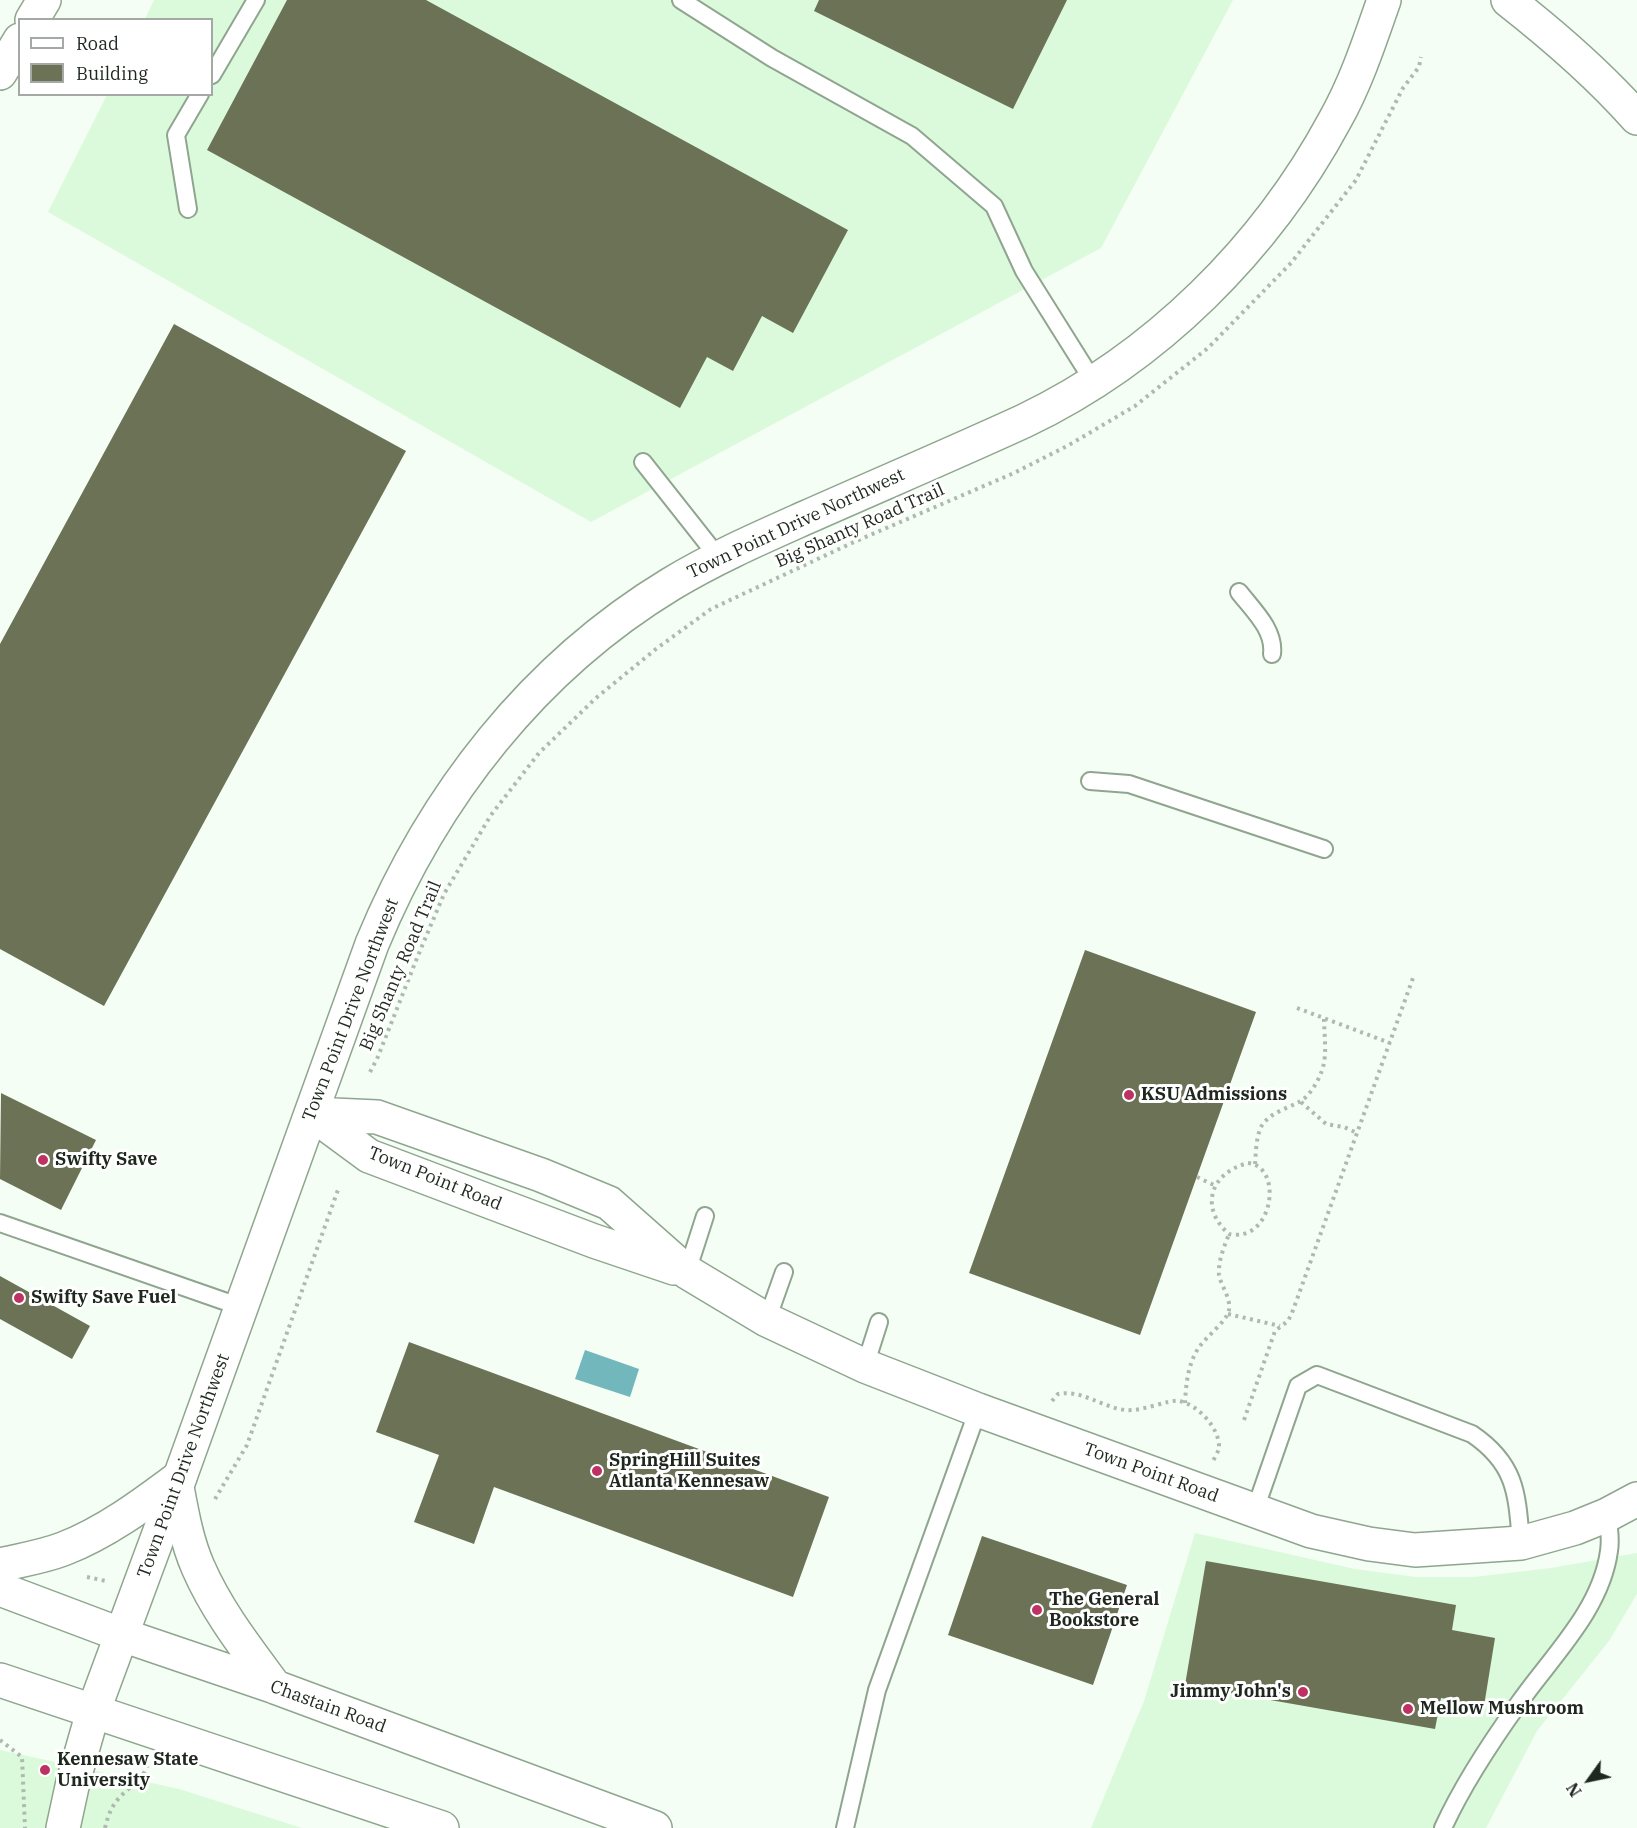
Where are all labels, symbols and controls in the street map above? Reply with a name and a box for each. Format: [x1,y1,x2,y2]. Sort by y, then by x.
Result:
legend [18,18,213,96]
text: Road [76,32,119,55]
text: Building [76,62,148,85]
street label: Town Point Drive Northwest [684,464,908,584]
street label: Big Shanty Road Trail [772,479,948,573]
street label: Big Shanty Road Trail [355,878,447,1054]
street label: Town Point Drive Northwest [298,895,404,1125]
place label: KSU Admissions [1141,1084,1287,1106]
marker: KSU Admissions [1122,1088,1136,1102]
street label: Town Point Road [365,1142,505,1216]
place label: Swifty Save [55,1149,157,1171]
marker: Swifty Save [36,1153,50,1167]
place label: Swifty Save Fuel [31,1287,176,1309]
marker: Swifty Save Fuel [12,1291,26,1305]
street label: Town Point Drive Northwest [133,1351,235,1581]
street label: Town Point Road [1080,1439,1222,1507]
place label: SpringHill Suites Atlanta Kennesaw [609,1450,769,1492]
marker: SpringHill Suites Atlanta Kennesaw [590,1464,604,1478]
place label: The General Bookstore [1049,1589,1159,1632]
marker: The General Bookstore [1030,1603,1044,1617]
street label: Chastain Road [267,1676,389,1738]
place label: Jimmy John's [1170,1681,1291,1703]
marker: Jimmy John's [1296,1685,1310,1699]
place label: Mellow Mushroom [1420,1698,1584,1720]
marker: Mellow Mushroom [1401,1702,1415,1716]
place label: Kennesaw State University [57,1749,198,1792]
north arrow [1559,1750,1619,1810]
marker: Kennesaw State University [38,1763,52,1777]
text: N [1562,1779,1586,1801]

